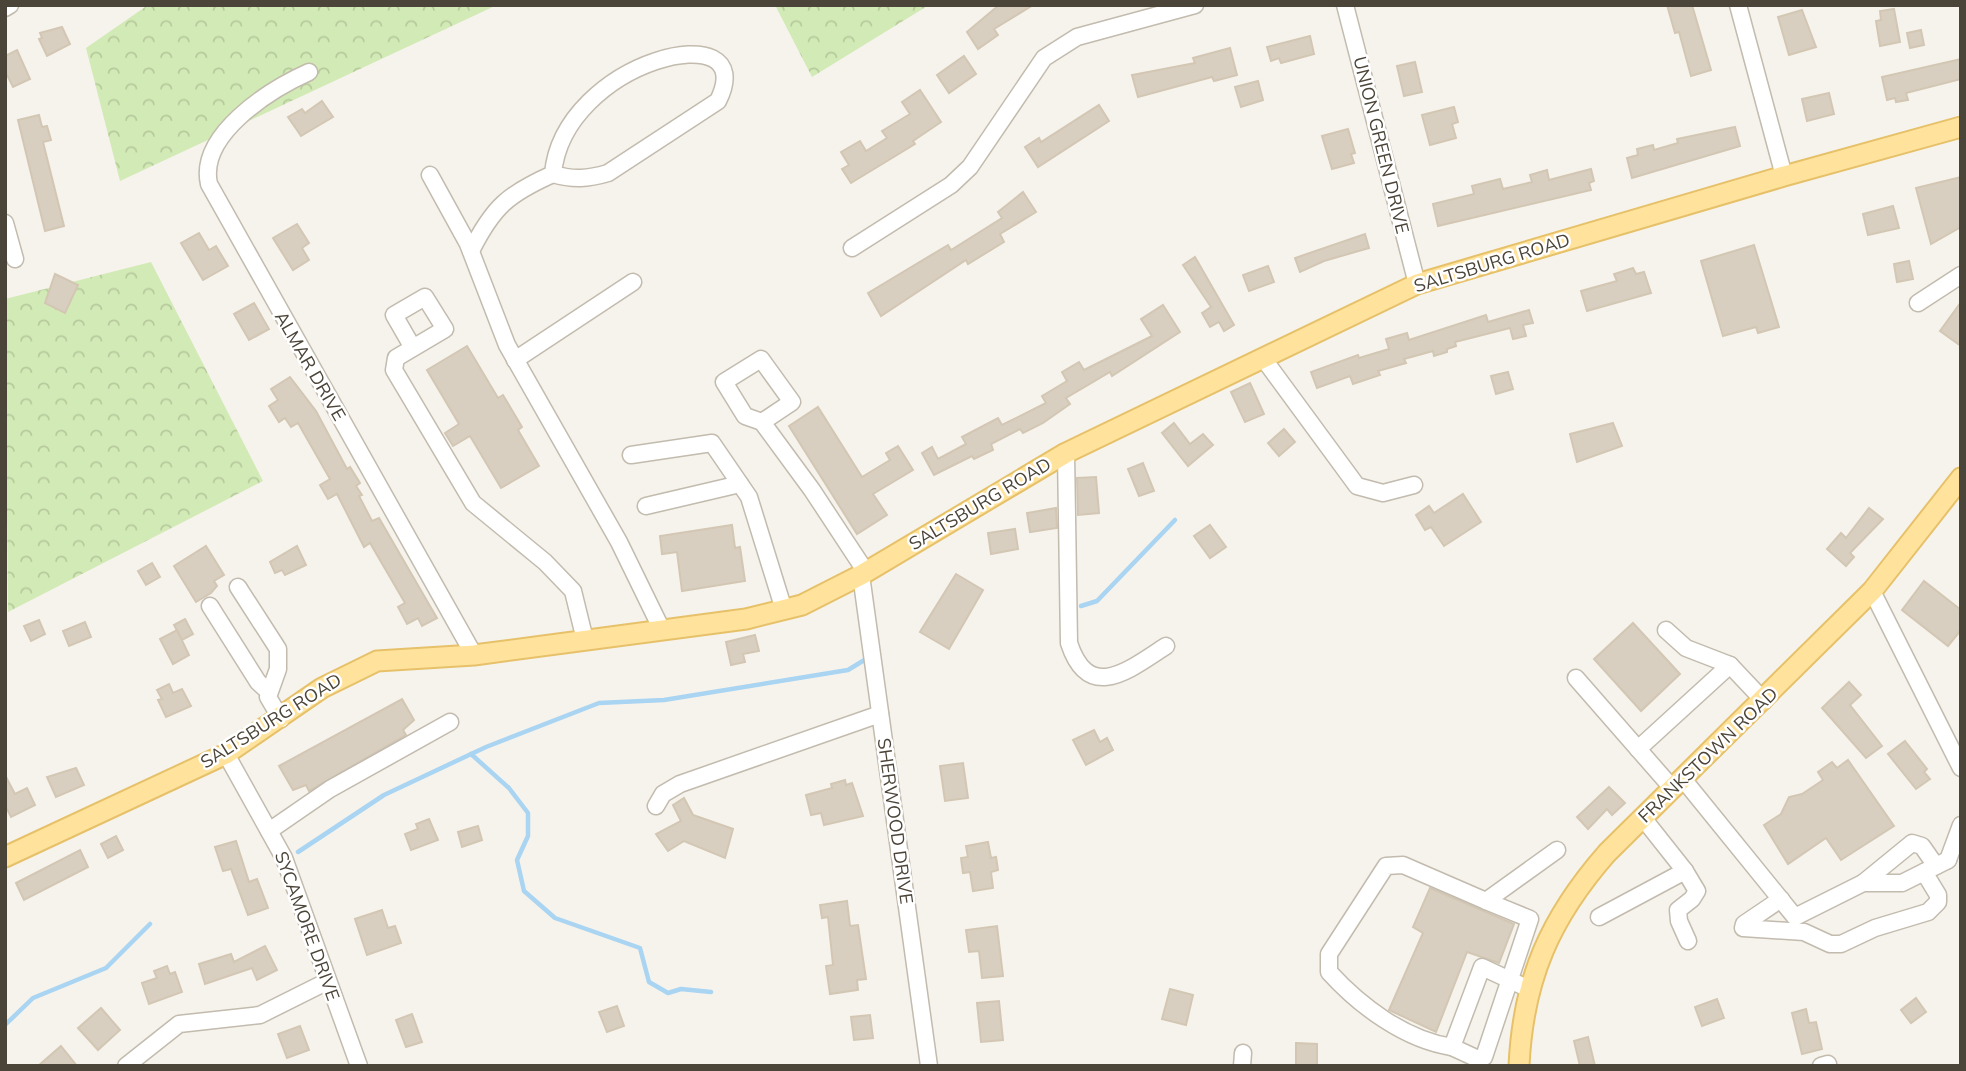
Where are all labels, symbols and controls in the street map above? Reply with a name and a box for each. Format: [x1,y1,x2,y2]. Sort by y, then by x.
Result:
street label: UNION GREEN DRIVE [1348,54,1415,236]
street label: SALTSBURG ROAD [1411,228,1573,297]
street label: ALMAR DRIVE [270,307,351,425]
street label: SALTSBURG ROAD [904,452,1055,555]
street label: SALTSBURG ROAD [196,668,345,773]
street label: FRANKSTOWN ROAD [1633,682,1782,827]
street label: SHERWOOD DRIVE [872,737,919,905]
street label: SYCAMORE DRIVE [270,848,345,1004]

